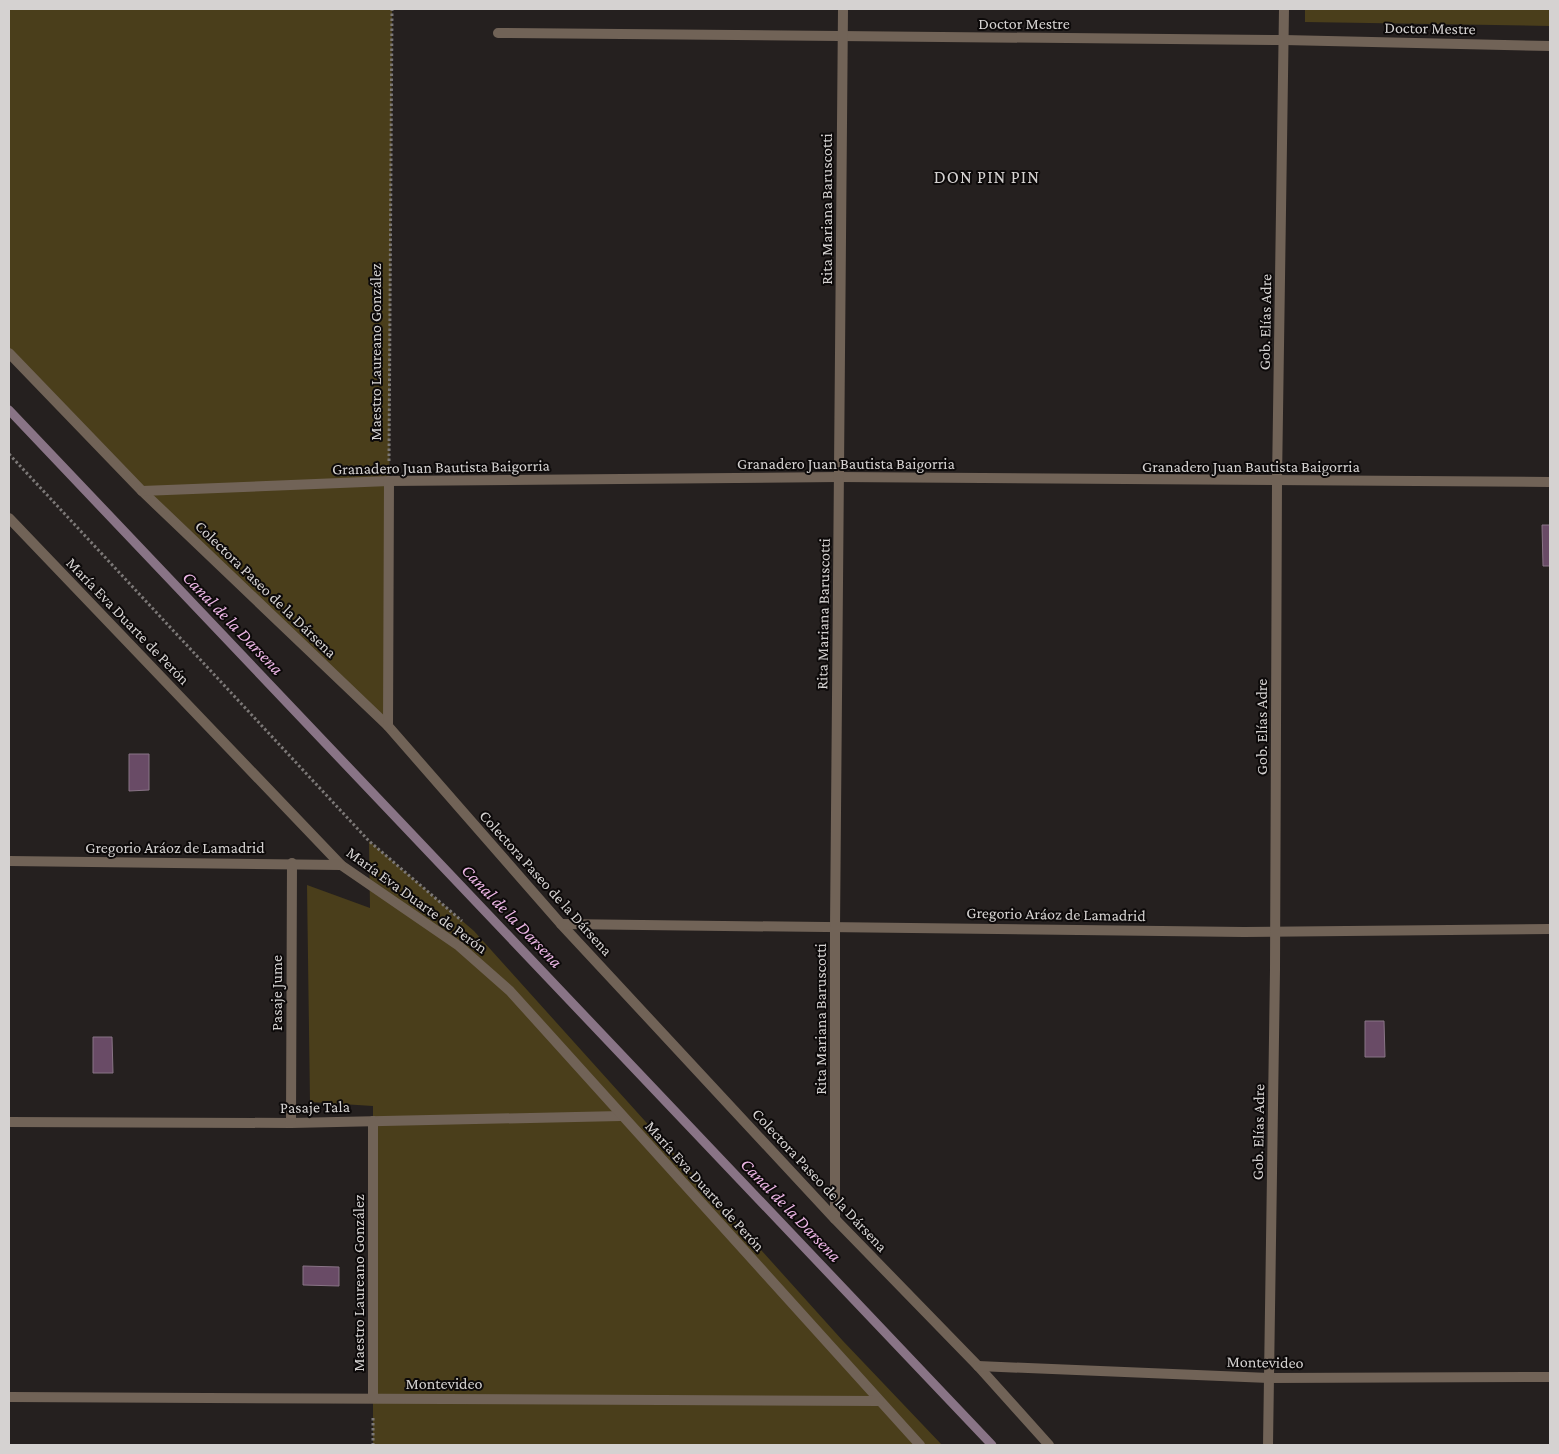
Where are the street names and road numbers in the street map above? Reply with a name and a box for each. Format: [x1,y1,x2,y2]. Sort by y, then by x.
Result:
street label: Doctor Mestre [978,15,1070,32]
street label: Doctor Mestre [1384,19,1476,37]
street label: Rita Mariana Baruscotti [818,133,835,285]
street label: Maestro Laureano González [367,263,384,441]
street label: Gob. Elías Adre [1256,274,1274,370]
street label: Granadero Juan Bautista Baigorria [737,455,956,473]
street label: Granadero Juan Bautista Baigorria [332,457,551,478]
street label: Granadero Juan Bautista Baigorria [1142,458,1361,476]
street label: Colectora Paseo de la Dársena [192,517,341,661]
street label: Rita Mariana Baruscotti [813,538,833,690]
street label: María Eva Duarte de Perón [63,554,193,688]
street label: Gob. Elías Adre [1253,679,1270,775]
street label: Colectora Paseo de la Dársena [476,807,616,960]
street label: Gregorio Aráoz de Lamadrid [85,839,265,857]
street label: María Eva Duarte de Perón [343,843,491,957]
street label: Gregorio Aráoz de Lamadrid [966,904,1146,925]
street label: Rita Mariana Baruscotti [812,943,829,1095]
street label: Pasaje Jume [268,955,286,1031]
street label: Gob. Elías Adre [1249,1084,1267,1180]
street label: Pasaje Tala [280,1098,351,1117]
street label: Colectora Paseo de la Dársena [749,1105,891,1256]
street label: María Eva Duarte de Perón [642,1117,768,1255]
street label: Maestro Laureano González [350,1194,367,1372]
street label: Montevideo [1226,1353,1304,1371]
street label: Montevideo [406,1375,483,1392]

